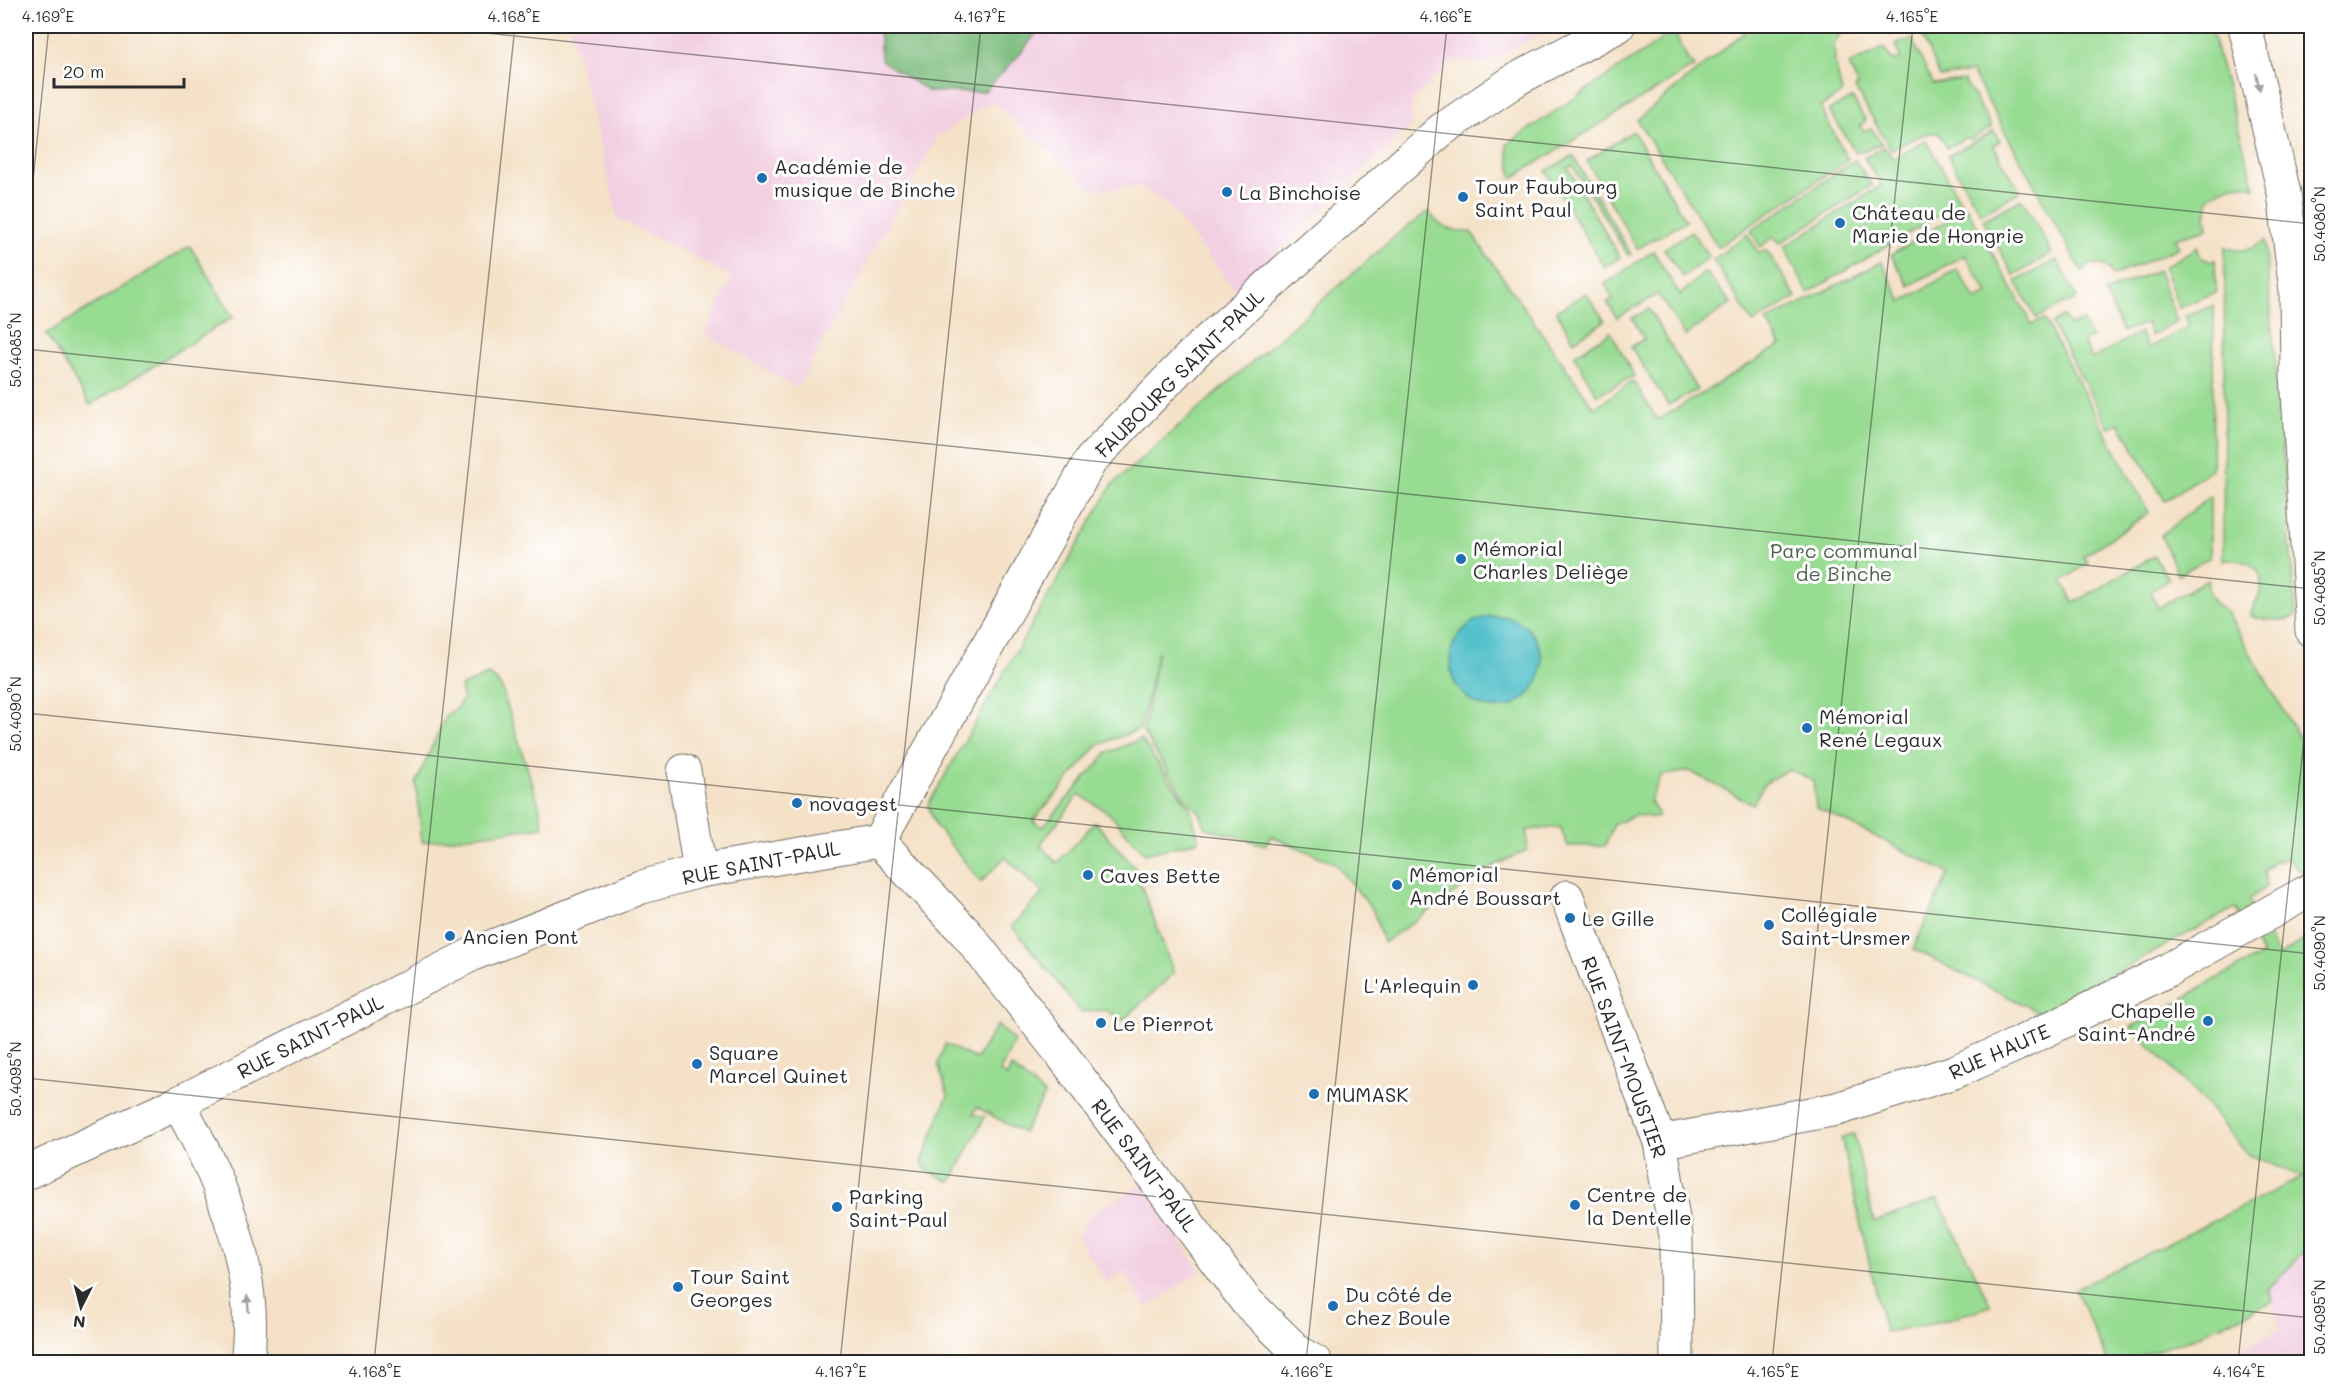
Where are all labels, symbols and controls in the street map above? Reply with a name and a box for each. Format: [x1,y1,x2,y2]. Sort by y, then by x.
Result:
text: 4.169°E [22,6,75,26]
text: 4.168°E [488,6,541,26]
text: 4.167°E [954,6,1006,26]
text: 4.166°E [1420,6,1473,26]
text: 4.165°E [1886,6,1938,26]
scale bar [54,51,184,89]
text: 20 m [63,59,104,83]
one-way arrow [2254,73,2263,92]
place label: Académie de musique de Binche [774,153,956,202]
marker: Académie de musique de Binche [755,171,769,185]
place label: Tour Faubourg Saint Paul [1475,173,1617,222]
place label: La Binchoise [1239,179,1361,205]
marker: La Binchoise [1220,185,1234,199]
text: 50.4080°N [2309,186,2329,262]
marker: Tour Faubourg Saint Paul [1456,190,1470,204]
place label: Château de Marie de Hongrie [1852,199,2024,248]
marker: Château de Marie de Hongrie [1833,216,1847,230]
street label: FAUBOURG SAINT-PAUL [1089,283,1269,463]
text: 50.4085°N [5,312,25,388]
place label: Mémorial Charles Deliège [1473,535,1629,584]
park label: Parc communal de Binche [1770,537,1918,586]
text: 50.4085°N [2309,550,2329,626]
marker: Mémorial Charles Deliège [1454,552,1468,566]
text: 50.4090°N [5,676,25,752]
place label: Mémorial René Legaux [1819,703,1942,752]
marker: Mémorial René Legaux [1800,721,1814,735]
place label: novagest [809,790,897,816]
marker: novagest [790,796,804,810]
street label: RUE SAINT-PAUL [680,834,843,890]
place label: Mémorial André Boussart [1409,861,1561,910]
place label: Caves Bette [1100,862,1221,888]
marker: Caves Bette [1081,868,1095,882]
marker: Mémorial André Boussart [1390,878,1404,892]
place label: Collégiale Saint-Ursmer [1781,901,1911,950]
place label: Le Gille [1582,905,1655,931]
marker: Le Gille [1563,911,1577,925]
text: 50.4090°N [2309,915,2329,991]
marker: Collégiale Saint-Ursmer [1762,918,1776,932]
place label: Ancien Pont [462,923,579,949]
marker: Ancien Pont [443,929,457,943]
street label: RUE SAINT-MOUSTIER [1576,953,1674,1161]
place label: L'Arlequin [1364,972,1461,998]
marker: L'Arlequin [1466,978,1480,992]
street label: RUE SAINT-PAUL [233,988,388,1084]
place label: Chapelle Saint-André [2078,997,2196,1046]
place label: Le Pierrot [1113,1010,1214,1036]
marker: Chapelle Saint-André [2201,1014,2215,1028]
marker: Le Pierrot [1094,1016,1108,1030]
street label: RUE HAUTE [1944,1017,2054,1085]
place label: Square Marcel Quinet [709,1039,848,1088]
text: 50.4095°N [5,1042,25,1116]
marker: Square Marcel Quinet [690,1057,704,1071]
place label: MUMASK [1326,1081,1408,1107]
marker: MUMASK [1307,1087,1321,1101]
street label: RUE SAINT-PAUL [1086,1093,1204,1237]
place label: Centre de la Dentelle [1587,1181,1692,1230]
place label: Parking Saint-Paul [849,1183,948,1232]
marker: Centre de la Dentelle [1568,1198,1582,1212]
marker: Parking Saint-Paul [830,1200,844,1214]
place label: Tour Saint Georges [690,1263,790,1312]
north arrow [51,1277,111,1337]
marker: Tour Saint Georges [671,1280,685,1294]
text: 50.4095°N [2309,1280,2329,1354]
place label: Du côté de chez Boule [1345,1281,1452,1330]
one-way arrow [243,1295,253,1314]
marker: Du côté de chez Boule [1326,1299,1340,1313]
text: N [72,1311,87,1333]
text: 4.168°E [349,1361,402,1381]
text: 4.167°E [815,1361,867,1381]
text: 4.166°E [1281,1361,1334,1381]
text: 4.165°E [1747,1361,1799,1381]
text: 4.164°E [2213,1361,2265,1381]

